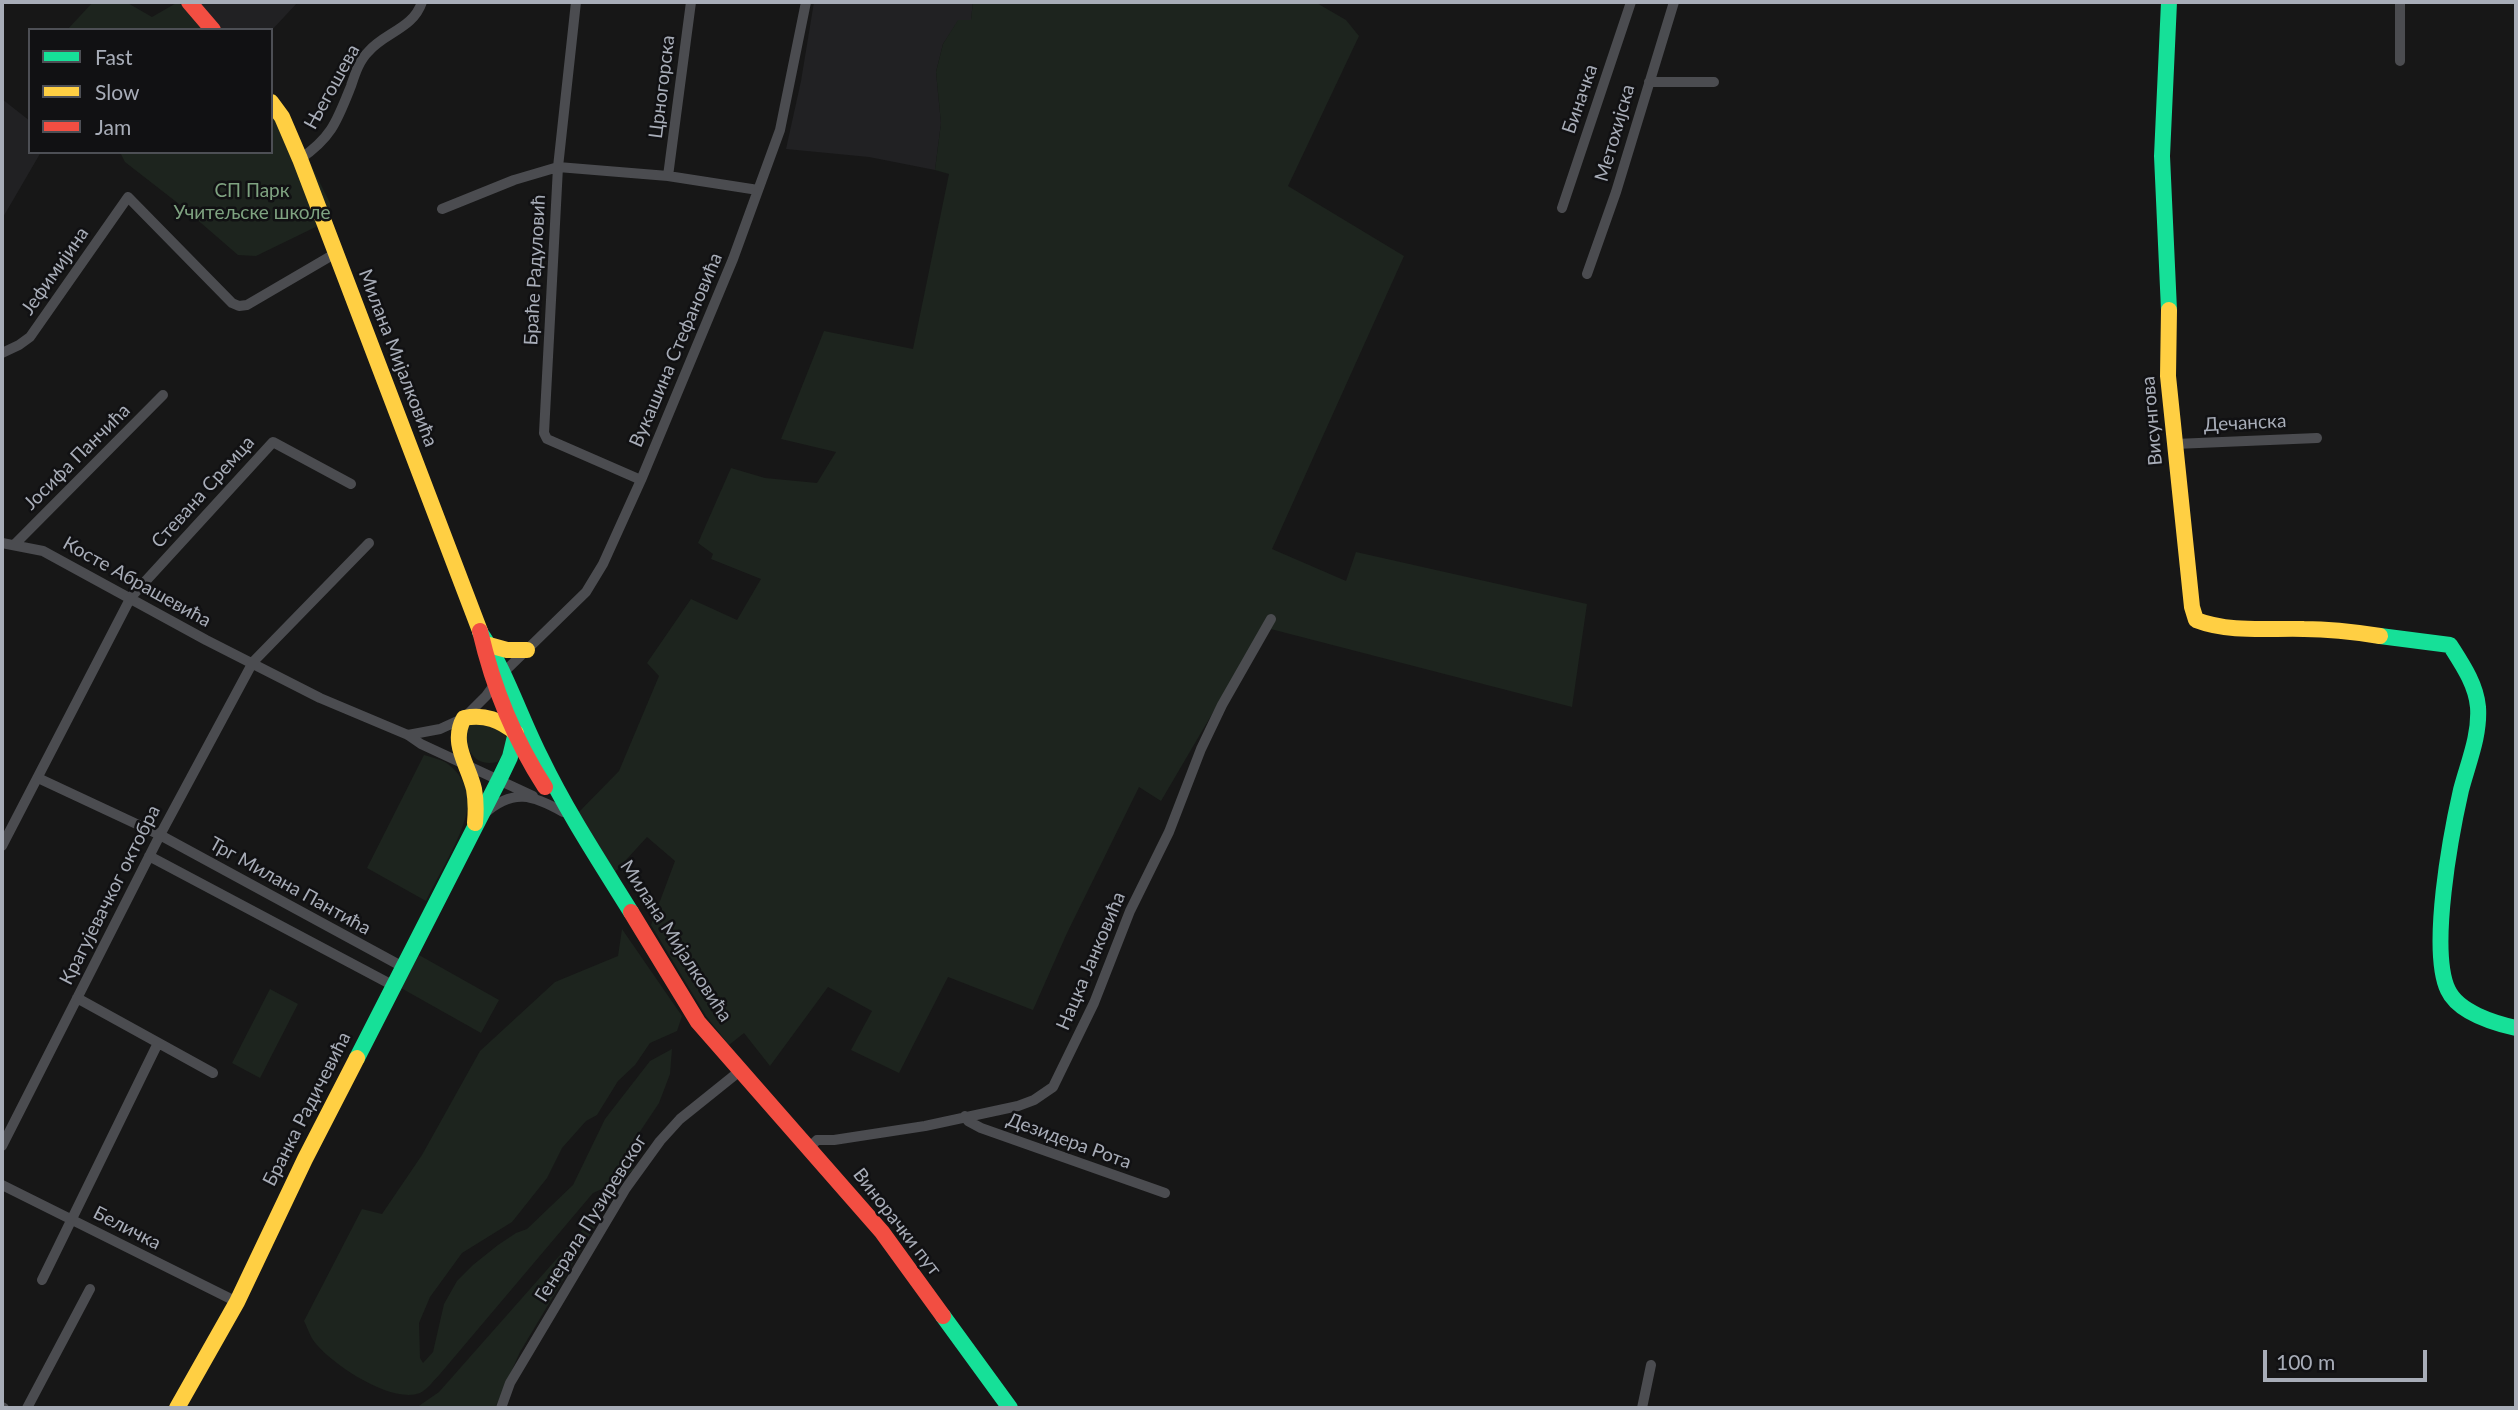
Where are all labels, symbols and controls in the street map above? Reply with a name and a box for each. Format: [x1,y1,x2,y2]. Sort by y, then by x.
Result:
legend [28,28,273,154]
street label: Црногорска [644,34,680,140]
street label: Његошева [299,41,365,133]
text: Fast [95,44,132,69]
street label: Биначка [1558,61,1602,137]
text: Slow [95,79,139,104]
street label: Метохијска [1590,82,1640,184]
text: Jam [95,114,131,139]
park label: СП Парк Учитељске школе [174,180,330,224]
street label: Браће Радуловић [520,194,550,346]
street label: Јефимијина [16,223,94,319]
street label: Вукашина Стефановића [625,249,727,451]
street label: Милана Мијалковића [354,266,442,450]
street label: Висунгова [2137,375,2167,467]
street label: Јосифа Панчића [19,399,135,515]
street label: Дечанска [2203,409,2287,437]
street label: Стевана Сремца [147,431,259,553]
street label: Косте Абрашевића [59,532,215,632]
street label: Крагујевачког октобра [55,801,165,989]
street label: Трг Милана Пантића [205,832,375,940]
street label: Милана Мијалковића [615,856,737,1026]
street label: Нацка Јанковића [1052,889,1130,1033]
street label: Бранка Радичевића [258,1028,356,1190]
street label: Дезидера Рота [1004,1108,1134,1174]
street label: Генерала Пузиревског [530,1130,652,1306]
street label: Винорачки пут [848,1164,946,1280]
street label: Беличка [89,1201,165,1255]
scale bar [2266,1336,2430,1380]
text: 100 m [2276,1349,2335,1374]

